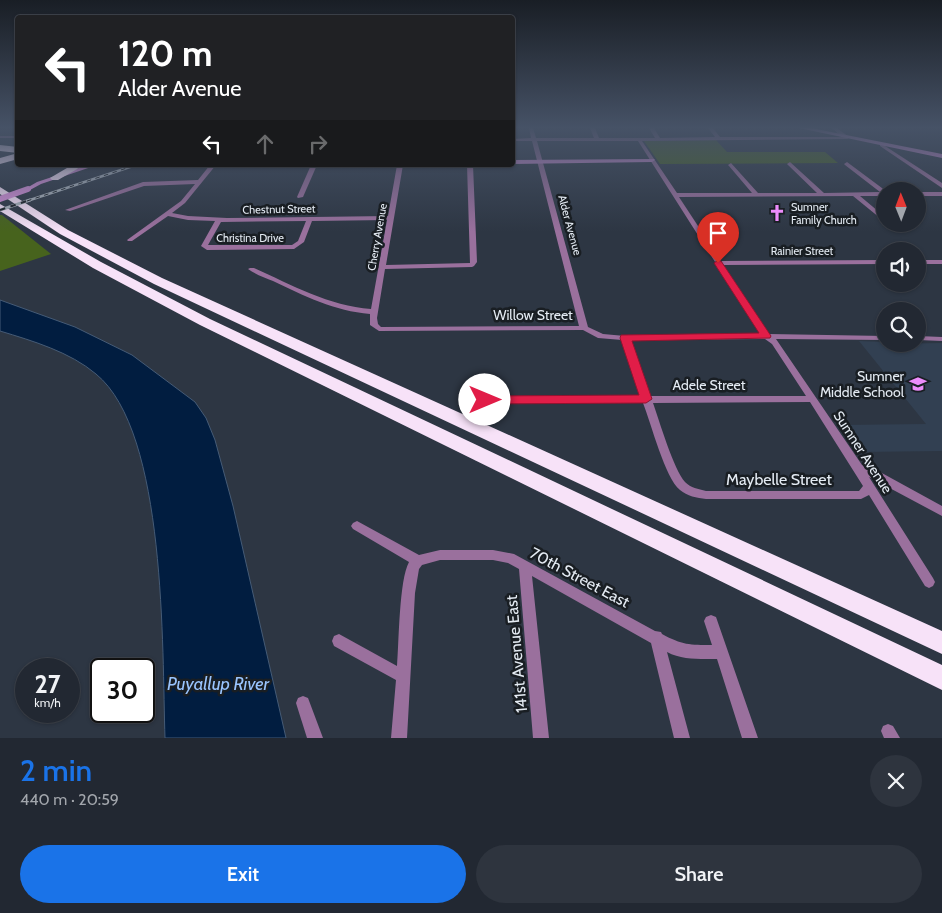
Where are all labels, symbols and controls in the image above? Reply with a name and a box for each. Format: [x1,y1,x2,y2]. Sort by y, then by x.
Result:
text: 120 m [118,32,212,75]
icon: left [35,35,100,100]
text: Alder Avenue [118,75,242,102]
icon: left [198,130,226,158]
icon: ahead [251,130,279,158]
icon: right [304,130,332,158]
north arrow [876,182,926,232]
map controls [876,182,926,352]
street label: Alder Avenue [555,193,585,257]
place label: Sumner Family Church [791,200,857,227]
street label: Chestnut Street [242,201,316,217]
street label: Cherry Avenue [364,202,390,272]
church icon: Sumner Family Church [767,203,787,223]
pin [697,212,739,263]
icon: arrive [704,219,732,247]
street label: Christina Drive [216,231,284,245]
button: sound [876,242,926,292]
street label: Rainier Street [771,244,834,258]
button: search [876,302,926,352]
street label: Willow Street [493,306,573,324]
place label: Sumner Middle School [820,367,905,401]
position arrow [458,373,510,425]
school or university icon: Sumner Middle School [908,374,928,394]
street label: Adele Street [673,376,746,394]
street label: Sumner Avenue [830,407,896,497]
street label: Maybelle Street [726,470,833,489]
street label: 70th Street East [527,543,633,612]
street label: 141st Avenue East [502,594,531,714]
speed limit sign: 30 [90,658,155,723]
text: 27 [35,669,60,699]
water label: Puyallup River [167,673,271,695]
text: km/h [34,695,61,710]
text: 2 min [20,752,92,789]
button: close [870,755,922,807]
text: 440 m · 20:59 [20,790,119,809]
button: Exit [20,845,466,903]
button: Share [476,845,922,903]

